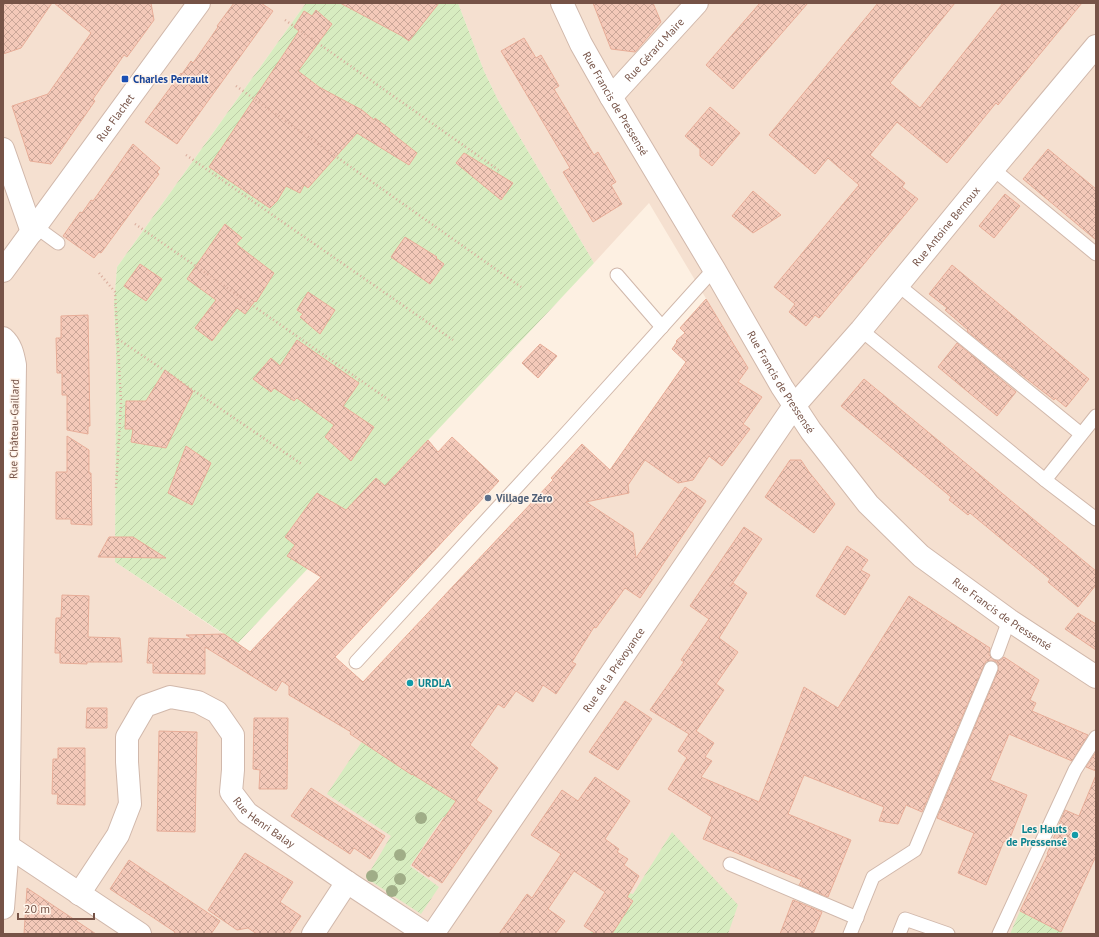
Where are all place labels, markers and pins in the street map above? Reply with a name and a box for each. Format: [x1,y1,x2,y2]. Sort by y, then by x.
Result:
place label: Charles Perrault [133,72,209,86]
marker: Charles Perrault [120,74,130,84]
place label: Village Zéro [495,491,553,505]
marker: Village Zéro [483,493,493,503]
place label: URDLA [418,676,451,690]
marker: URDLA [405,678,415,688]
place label: Les Hauts de Pressensé [1006,822,1067,849]
marker: Les Hauts de Pressensé [1070,830,1080,840]

